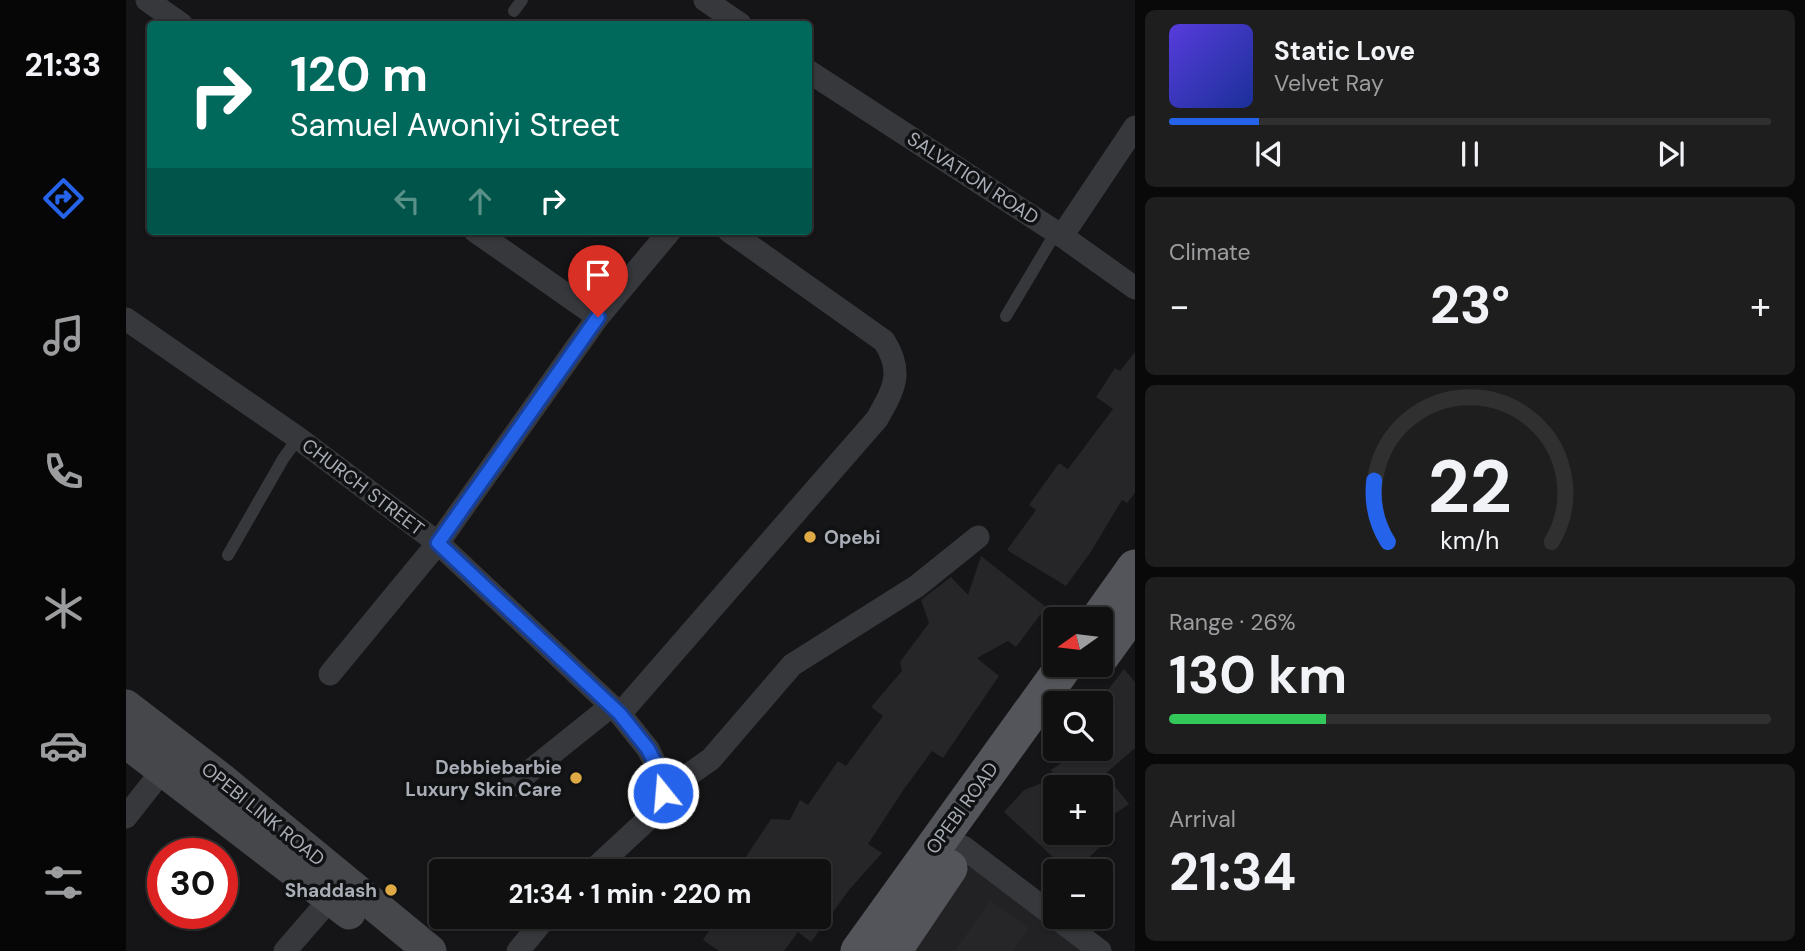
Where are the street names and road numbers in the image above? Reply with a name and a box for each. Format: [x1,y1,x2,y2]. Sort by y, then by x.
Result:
street label: SALVATION ROAD [902,126,1044,230]
street label: CHURCH STREET [297,433,429,541]
street label: OPEBI LINK ROAD [196,756,330,872]
street label: OPEBI ROAD [920,757,1004,859]

